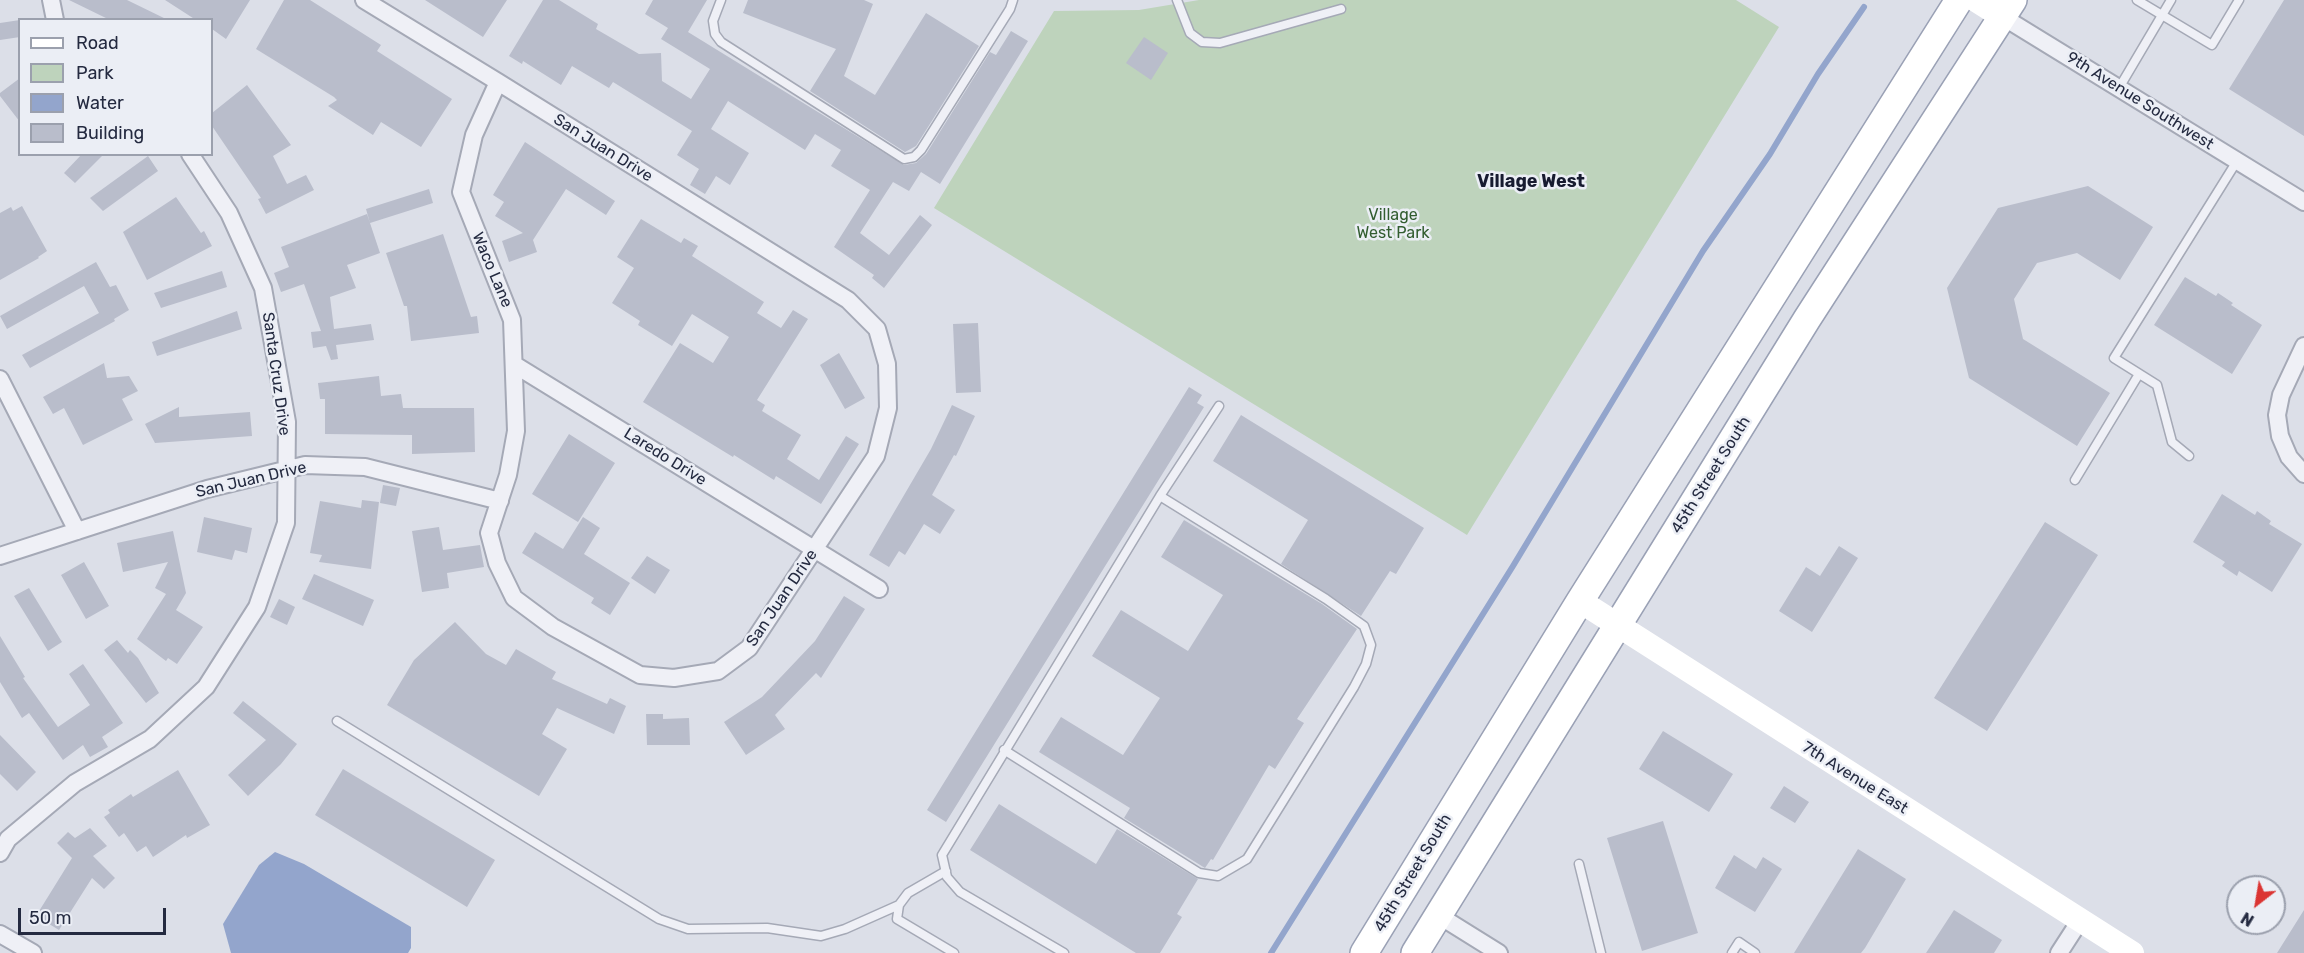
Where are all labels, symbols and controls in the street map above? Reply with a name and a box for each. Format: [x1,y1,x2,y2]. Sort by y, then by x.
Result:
legend [18,18,213,156]
text: Road [76,32,119,54]
street label: 9th Avenue Southwest [2063,48,2217,154]
text: Park [76,62,113,84]
text: Water [76,92,124,114]
street label: San Juan Drive [550,110,656,186]
text: Building [76,122,144,144]
district label: Village West [1477,171,1585,193]
park label: Village West Park [1356,205,1430,243]
street label: Waco Lane [468,230,516,310]
street label: Santa Cruz Drive [258,311,294,437]
street label: 45th Street South [1667,413,1755,537]
street label: Laredo Drive [620,424,710,490]
street label: San Juan Drive [194,458,308,502]
street label: San Juan Drive [742,546,822,650]
street label: 7th Avenue East [1799,738,1911,818]
street label: 45th Street South [1370,810,1456,936]
north arrow [2226,875,2286,935]
scale bar [21,896,170,934]
text: 50 m [29,907,72,929]
text: N [2238,908,2257,930]

